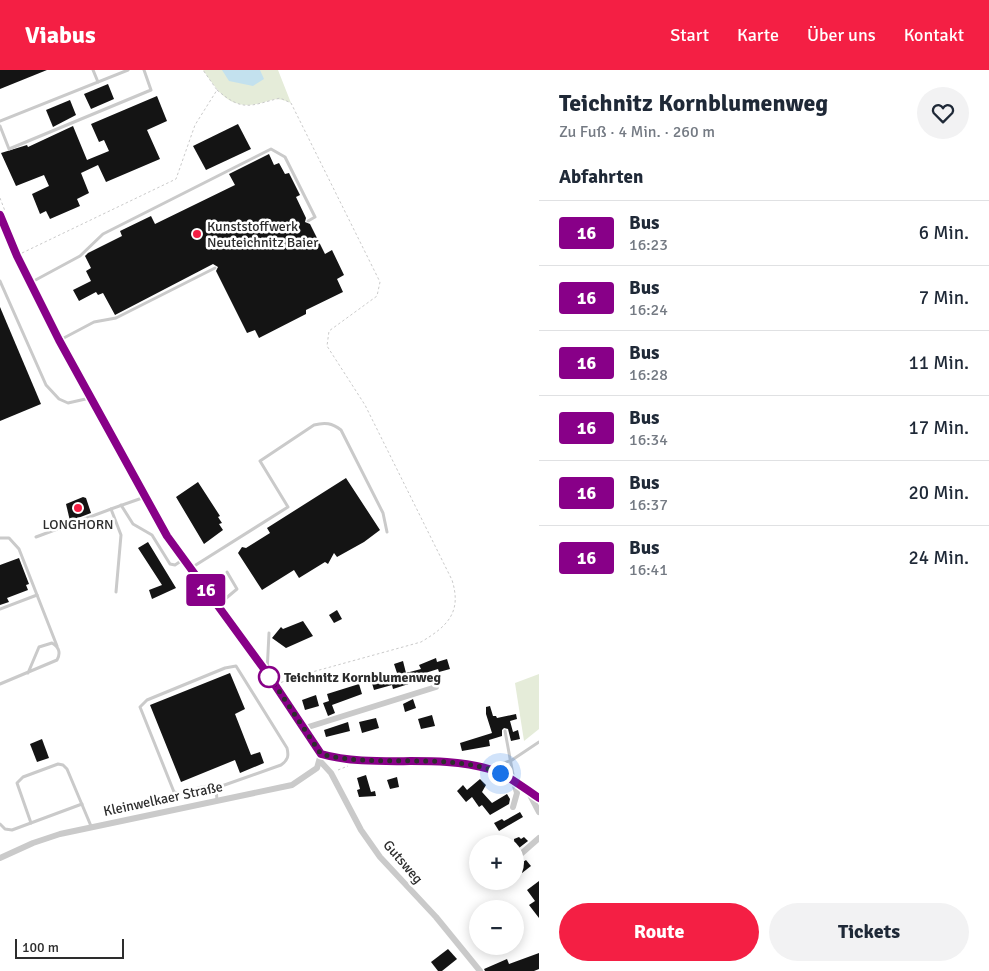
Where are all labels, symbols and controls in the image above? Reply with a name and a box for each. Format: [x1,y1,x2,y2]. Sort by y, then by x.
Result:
text: Viabus [25,20,96,50]
text: Start [670,24,709,46]
text: Karte [737,24,779,46]
text: Über uns [807,24,876,46]
text: Kontakt [904,24,964,46]
button: heart [917,87,969,139]
text: Teichnitz Kornblumenweg [559,88,828,118]
text: Zu Fuß · 4 Min. · 260 m [559,122,715,142]
text: Abfahrten [559,165,643,189]
text: Bus [629,211,660,235]
place label: Kunststoffwerk Neuteichnitz Baier [207,218,319,251]
text: 6 Min. [919,221,969,245]
text: 16 [577,222,596,244]
marker: Kunststoffwerk Neuteichnitz Baier [191,228,203,240]
text: 16:23 [629,235,668,255]
text: Bus [629,276,660,300]
text: 7 Min. [919,286,969,310]
text: 16 [577,287,596,309]
text: 16:24 [629,300,668,320]
text: Bus [629,341,660,365]
text: 11 Min. [908,351,969,375]
text: 16 [577,352,596,374]
text: 16:28 [629,365,668,385]
text: Bus [629,406,660,430]
text: 17 Min. [908,416,969,440]
text: 16 [577,417,596,439]
text: 16:34 [629,430,668,450]
text: Bus [629,471,660,495]
text: 20 Min. [908,481,969,505]
text: 16 [577,482,596,504]
text: 16:37 [629,495,668,515]
marker: LONGHORN [72,502,84,514]
place label: LONGHORN [42,516,114,533]
text: Bus [629,536,660,560]
text: 24 Min. [908,546,969,570]
text: 16 [577,547,596,569]
text: 16:41 [629,560,668,580]
line badge: 16 [184,574,228,606]
text: 16 [196,579,216,601]
marker: Teichnitz Kornblumenweg [258,666,280,688]
place label: Teichnitz Kornblumenweg [284,669,442,686]
your location [488,761,513,786]
street label: Kleinwelkaer Straße [102,778,224,820]
map controls [469,835,524,955]
button: + [469,835,524,890]
street label: Gutsweg [380,837,426,887]
button: − [469,900,524,955]
button: Route [559,903,759,961]
button: Tickets [769,903,969,961]
scale bar [15,936,124,959]
text: 100 m [22,939,59,956]

